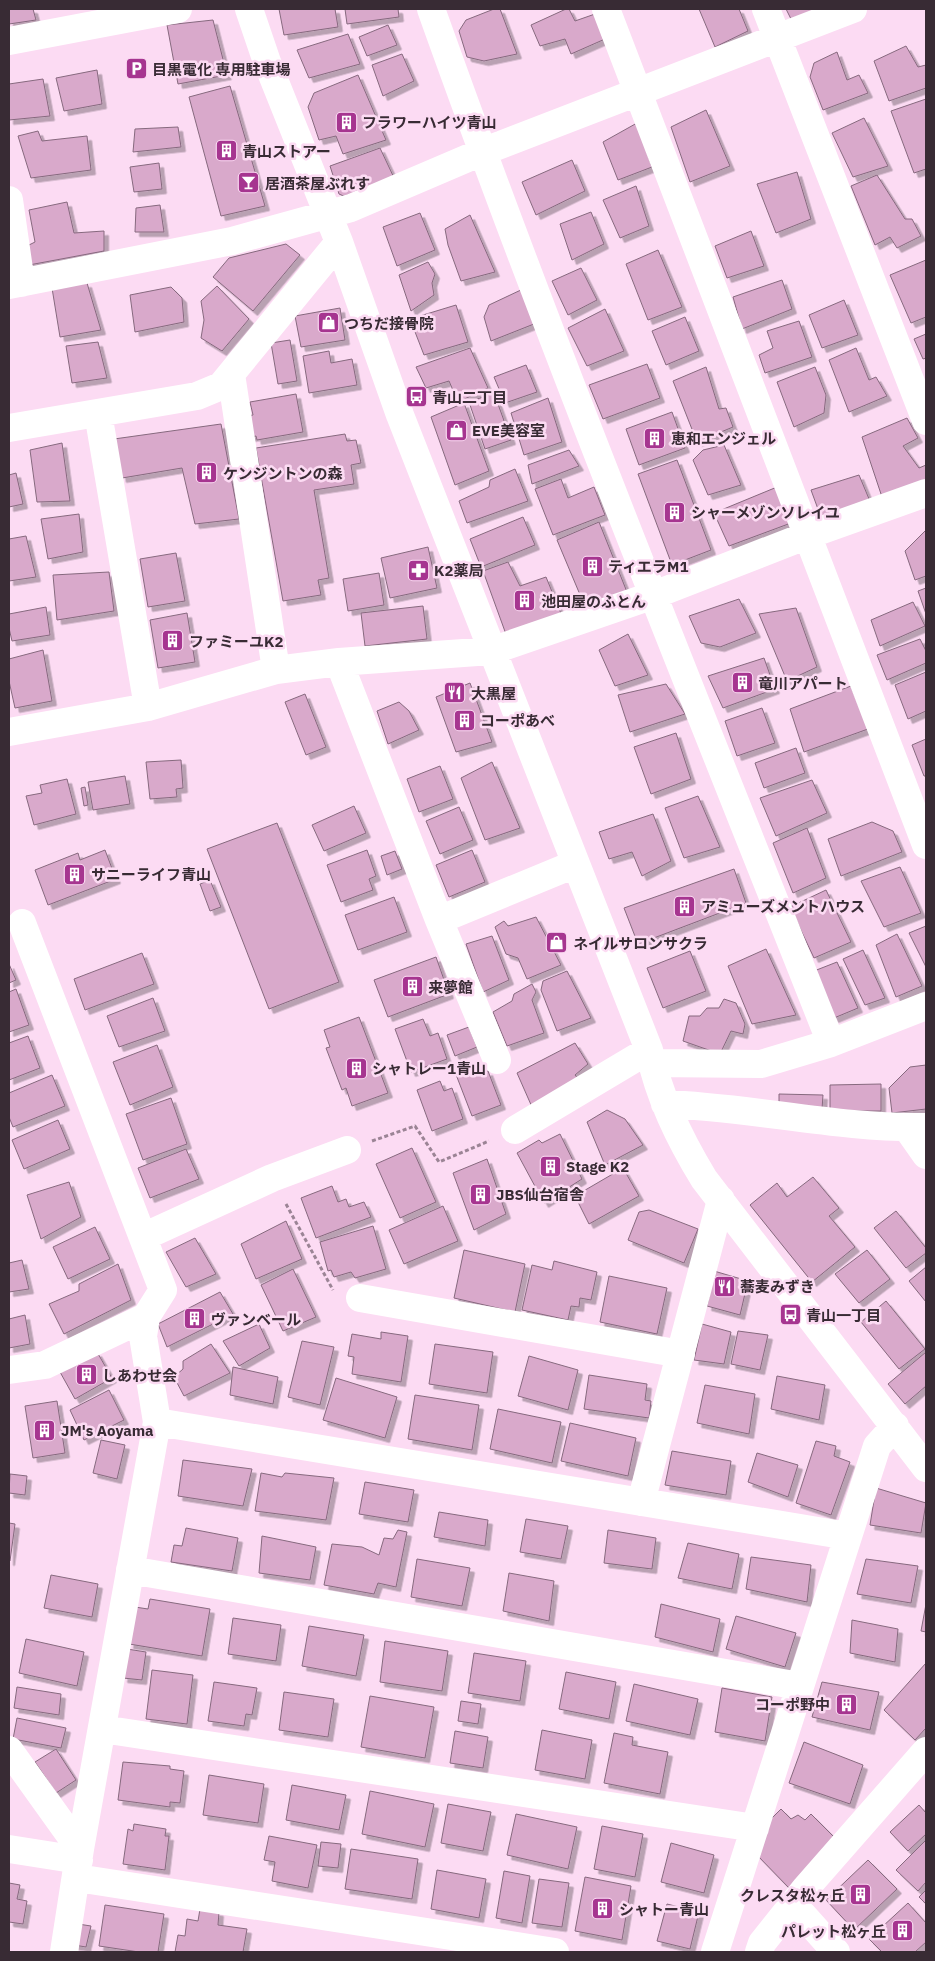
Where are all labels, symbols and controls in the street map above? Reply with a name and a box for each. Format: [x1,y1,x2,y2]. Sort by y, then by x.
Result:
parking icon: 目黒電化 専用駐車場 [124,57,148,81]
place label: 目黒電化 専用駐車場 [152,60,291,79]
building icon: フラワーハイツ青山 [334,110,358,134]
place label: フラワーハイツ青山 [362,113,496,132]
building icon: 青山ストアー [214,139,238,163]
place label: 青山ストアー [242,142,331,161]
bar icon: 居酒茶屋ぶれす [237,171,261,195]
place label: 居酒茶屋ぶれす [265,174,370,193]
shop icon: つちだ接骨院 [316,311,340,335]
place label: つちだ接骨院 [344,314,434,333]
bus stop icon: 青山二丁目 [404,385,428,409]
place label: 青山二丁目 [432,388,507,407]
shop icon: EVE美容室 [444,418,468,442]
place label: EVE美容室 [472,421,545,440]
building icon: 恵和エンジェル [643,426,667,450]
place label: 恵和エンジェル [671,429,776,448]
building icon: ケンジントンの森 [195,461,219,485]
place label: ケンジントンの森 [223,464,343,483]
building icon: シャーメゾンソレイユ [663,500,687,524]
place label: シャーメゾンソレイユ [691,503,840,522]
building icon: ティエラM1 [580,554,604,578]
place label: ティエラM1 [608,557,688,576]
pharmacy icon: K2薬局 [406,558,430,582]
place label: K2薬局 [434,561,483,580]
building icon: 池田屋のふとん [513,589,537,613]
place label: 池田屋のふとん [541,592,646,611]
building icon: ファミーユK2 [161,629,185,653]
place label: ファミーユK2 [189,632,283,651]
building icon: 竜川アパート [730,671,754,695]
place label: 竜川アパート [758,674,848,693]
restaurant icon: 大黒屋 [443,681,467,705]
place label: 大黒屋 [471,684,516,703]
building icon: コーポあべ [452,708,476,732]
place label: コーポあべ [480,711,555,730]
building icon: サニーライフ青山 [63,862,87,886]
place label: サニーライフ青山 [91,865,211,884]
building icon: アミューズメントハウス [673,894,697,918]
place label: アミューズメントハウス [701,897,865,916]
shop icon: ネイルサロンサクラ [545,931,569,955]
place label: ネイルサロンサクラ [573,934,708,953]
building icon: 来夢館 [400,975,424,999]
place label: 来夢館 [428,978,473,997]
building icon: シャトレー1青山 [344,1056,368,1080]
place label: シャトレー1青山 [372,1059,486,1078]
building icon: Stage K2 [538,1154,562,1178]
place label: Stage K2 [566,1157,629,1176]
building icon: JBS仙台宿舎 [468,1182,492,1206]
place label: JBS仙台宿舎 [496,1185,585,1204]
restaurant icon: 蕎麦みずき [712,1274,736,1298]
place label: 蕎麦みずき [740,1277,815,1296]
bus stop icon: 青山一丁目 [778,1303,802,1327]
place label: 青山一丁目 [806,1306,881,1325]
building icon: ヴァンベール [183,1307,207,1331]
place label: ヴァンベール [211,1310,301,1329]
building icon: しあわせ会 [74,1363,98,1387]
place label: しあわせ会 [102,1366,177,1385]
building icon: JM's Aoyama [33,1418,57,1442]
place label: JM's Aoyama [61,1421,154,1440]
building icon: コーポ野中 [834,1692,858,1716]
place label: コーポ野中 [755,1695,830,1714]
building icon: クレスタ松ヶ丘 [849,1883,873,1907]
place label: クレスタ松ヶ丘 [740,1886,845,1905]
building icon: シャトー青山 [591,1897,615,1921]
place label: シャトー青山 [619,1900,709,1919]
building icon: パレット松ヶ丘 [890,1919,914,1943]
place label: パレット松ヶ丘 [781,1922,886,1941]

